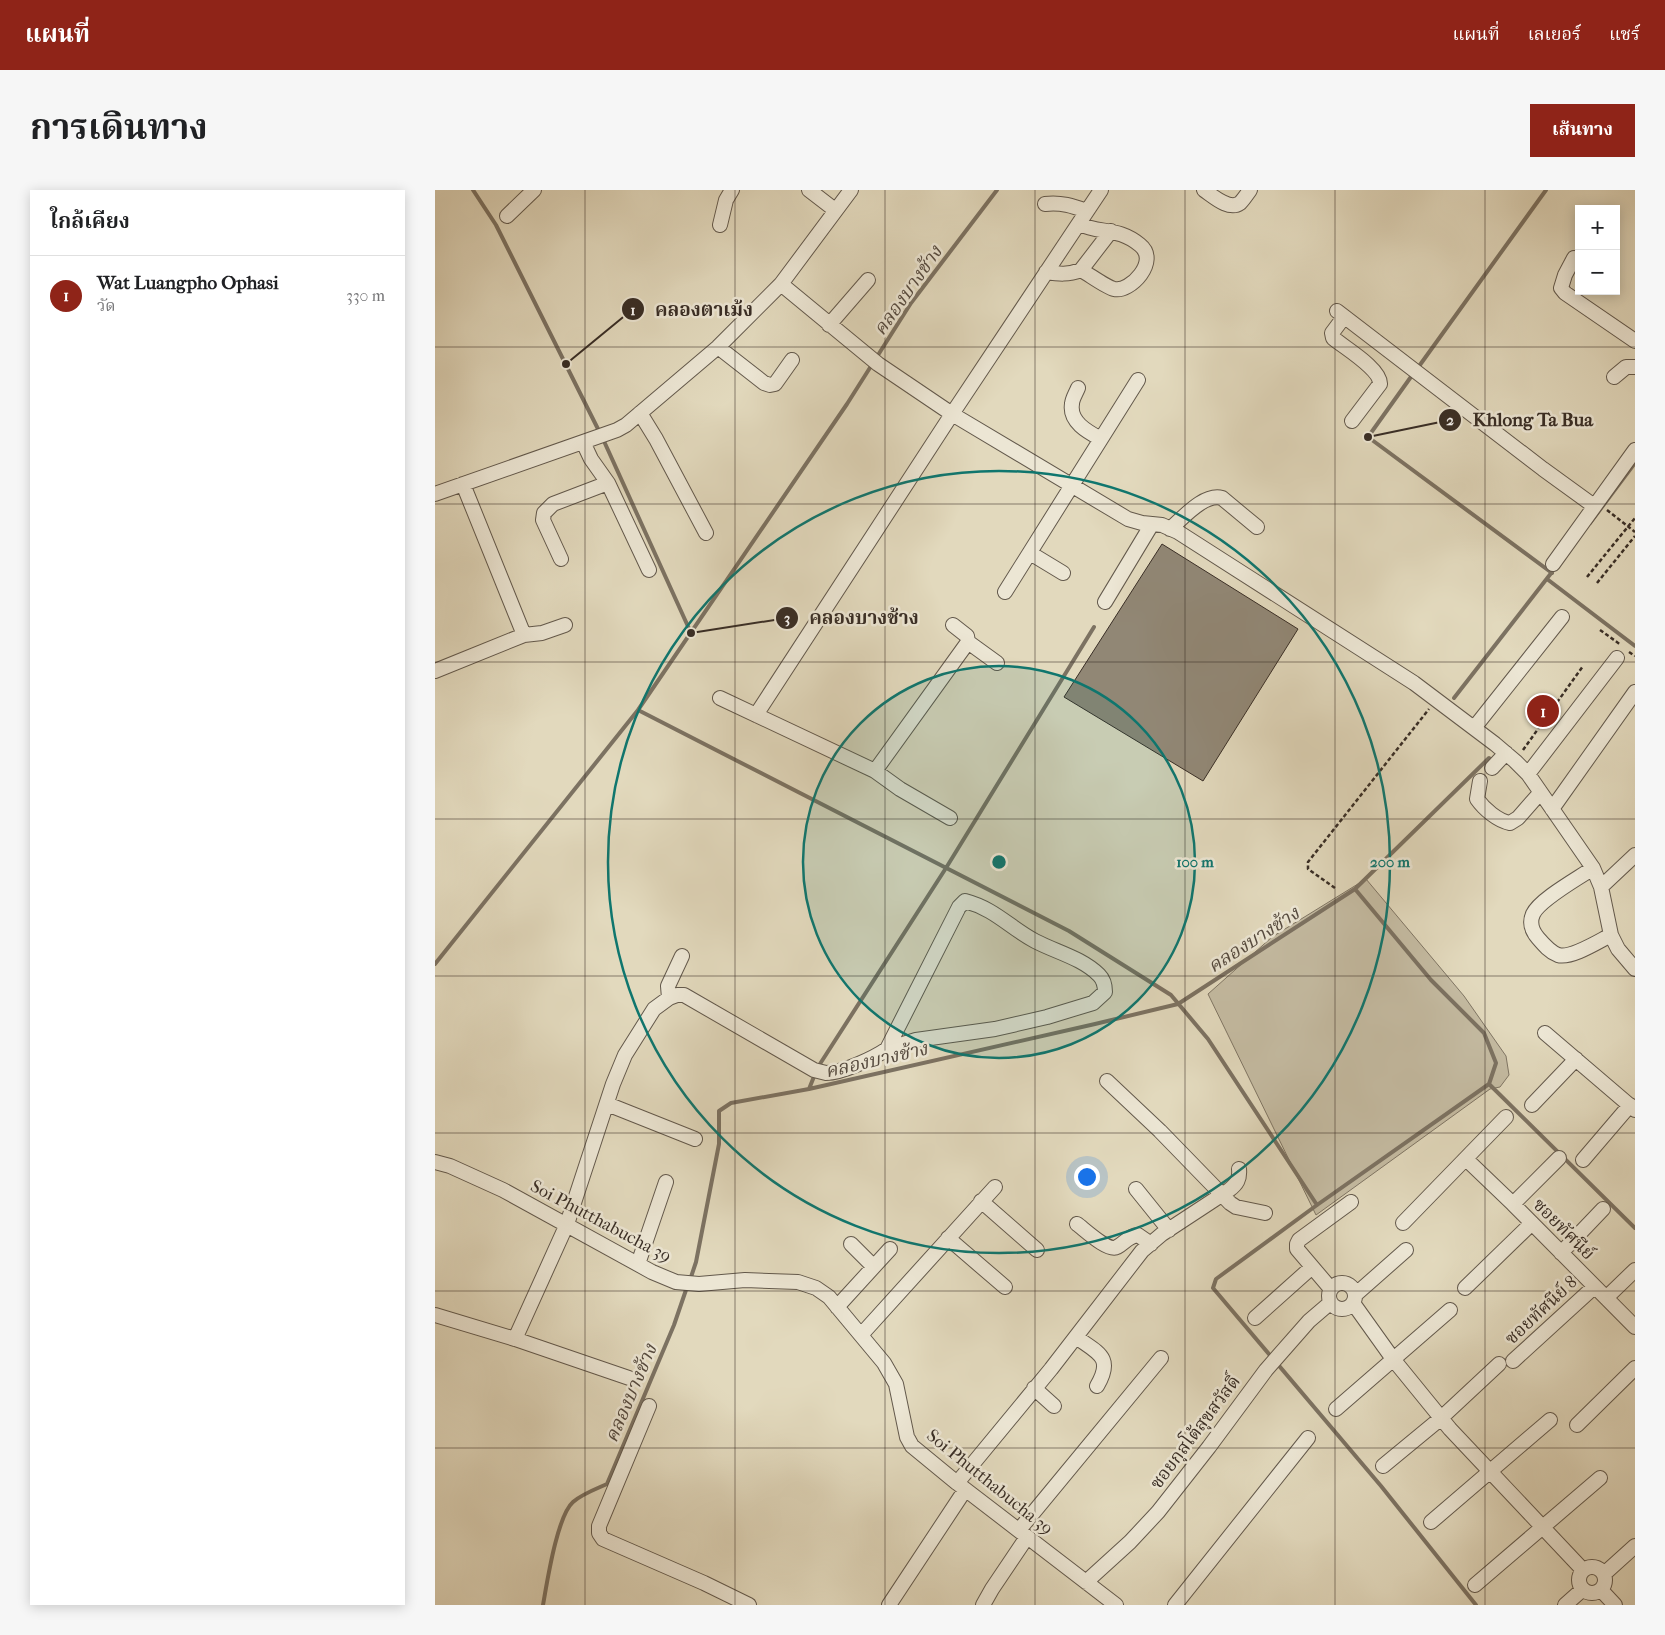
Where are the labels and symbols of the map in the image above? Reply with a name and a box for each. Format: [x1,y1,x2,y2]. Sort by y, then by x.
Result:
water label: คลองบางช้าง [869,240,948,340]
callout: คลองตาเม้ง [620,292,763,326]
text: คลองตาเม้ง [655,299,753,321]
text: 1 [630,301,636,319]
callout: Khlong Ta Bua [1438,403,1603,437]
text: Khlong Ta Bua [1473,409,1594,431]
text: 2 [1446,411,1454,429]
callout: คลองบางช้าง [774,601,929,635]
text: คลองบางช้าง [809,607,919,629]
text: 3 [784,609,790,627]
pin: 1 [1527,692,1559,730]
centre of rings [990,853,1008,871]
text: 100 m [1176,853,1214,871]
text: 200 m [1370,853,1410,871]
water label: คลองบางช้าง [1204,901,1305,978]
water label: คลองบางช้าง [823,1037,931,1082]
your location [1074,1164,1100,1190]
street label: Soi Phutthabucha 39 [527,1176,675,1267]
street label: ซอยทัศนีย์ [1529,1194,1599,1264]
street label: ซอยทัศนีย์ 8 [1500,1271,1582,1349]
water label: คลองบางช้าง [600,1340,662,1446]
street label: ซอยกุสโต้สุขสวัสดิ์ [1143,1368,1246,1494]
street label: Soi Phutthabucha 39 [922,1425,1057,1540]

